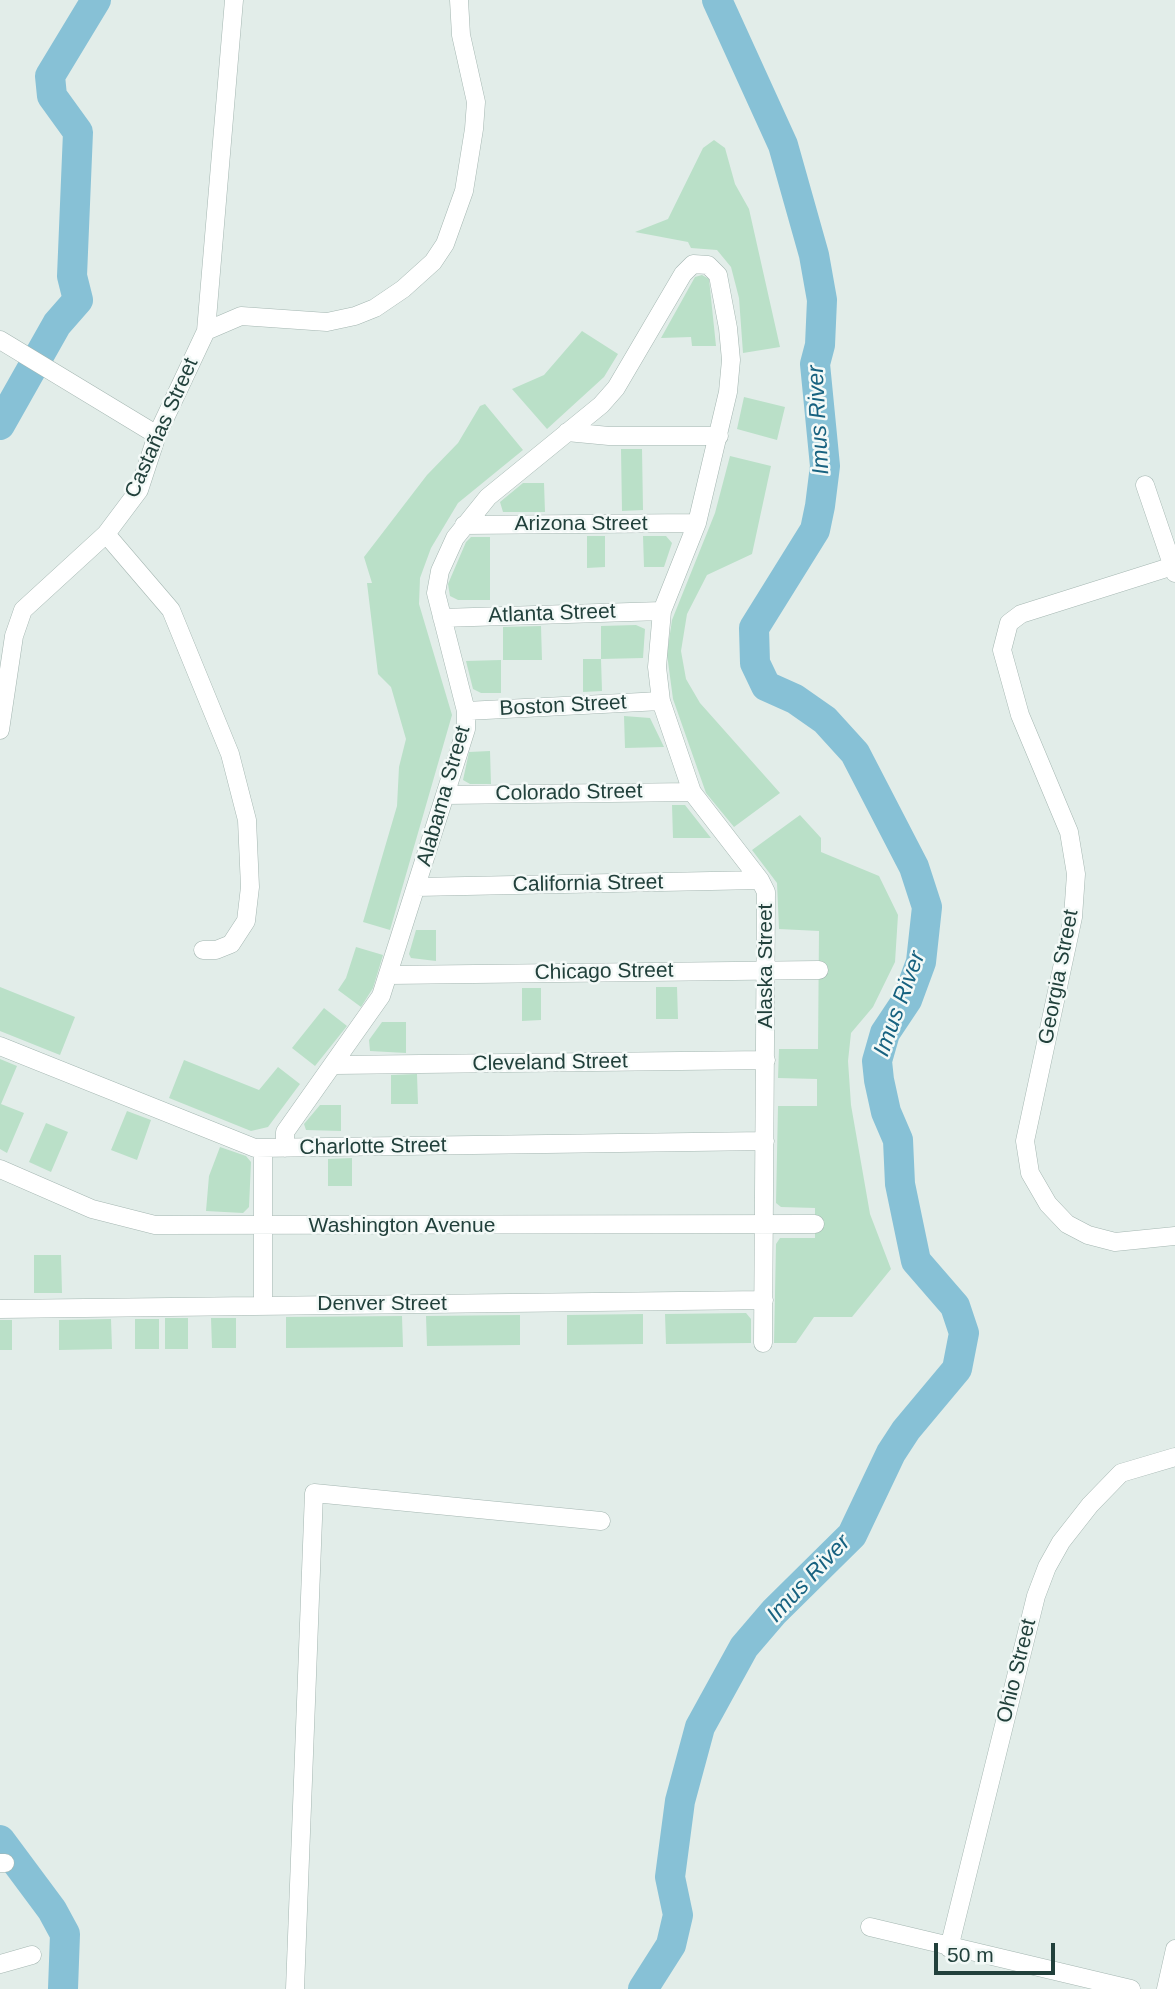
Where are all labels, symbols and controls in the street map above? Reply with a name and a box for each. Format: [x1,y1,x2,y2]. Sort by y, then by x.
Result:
street label: Castañas Street [120,354,204,502]
water label: Imus River [802,364,836,476]
street label: Arizona Street [514,511,648,537]
street label: Atlanta Street [488,599,616,629]
street label: Boston Street [499,690,627,722]
street label: Alabama Street [412,723,476,869]
street label: Colorado Street [495,779,643,807]
street label: California Street [513,870,663,898]
street label: Alaska Street [753,904,779,1028]
street label: Georgia Street [1034,908,1084,1046]
water label: Imus River [868,948,932,1060]
street label: Chicago Street [534,958,674,986]
street label: Cleveland Street [472,1049,628,1077]
street label: Charlotte Street [299,1133,447,1161]
street label: Washington Avenue [309,1213,495,1239]
street label: Denver Street [317,1291,447,1317]
water label: Imus River [761,1529,857,1629]
street label: Ohio Street [992,1616,1042,1726]
scale bar [937,1930,1058,1974]
text: 50 m [947,1943,994,1966]

